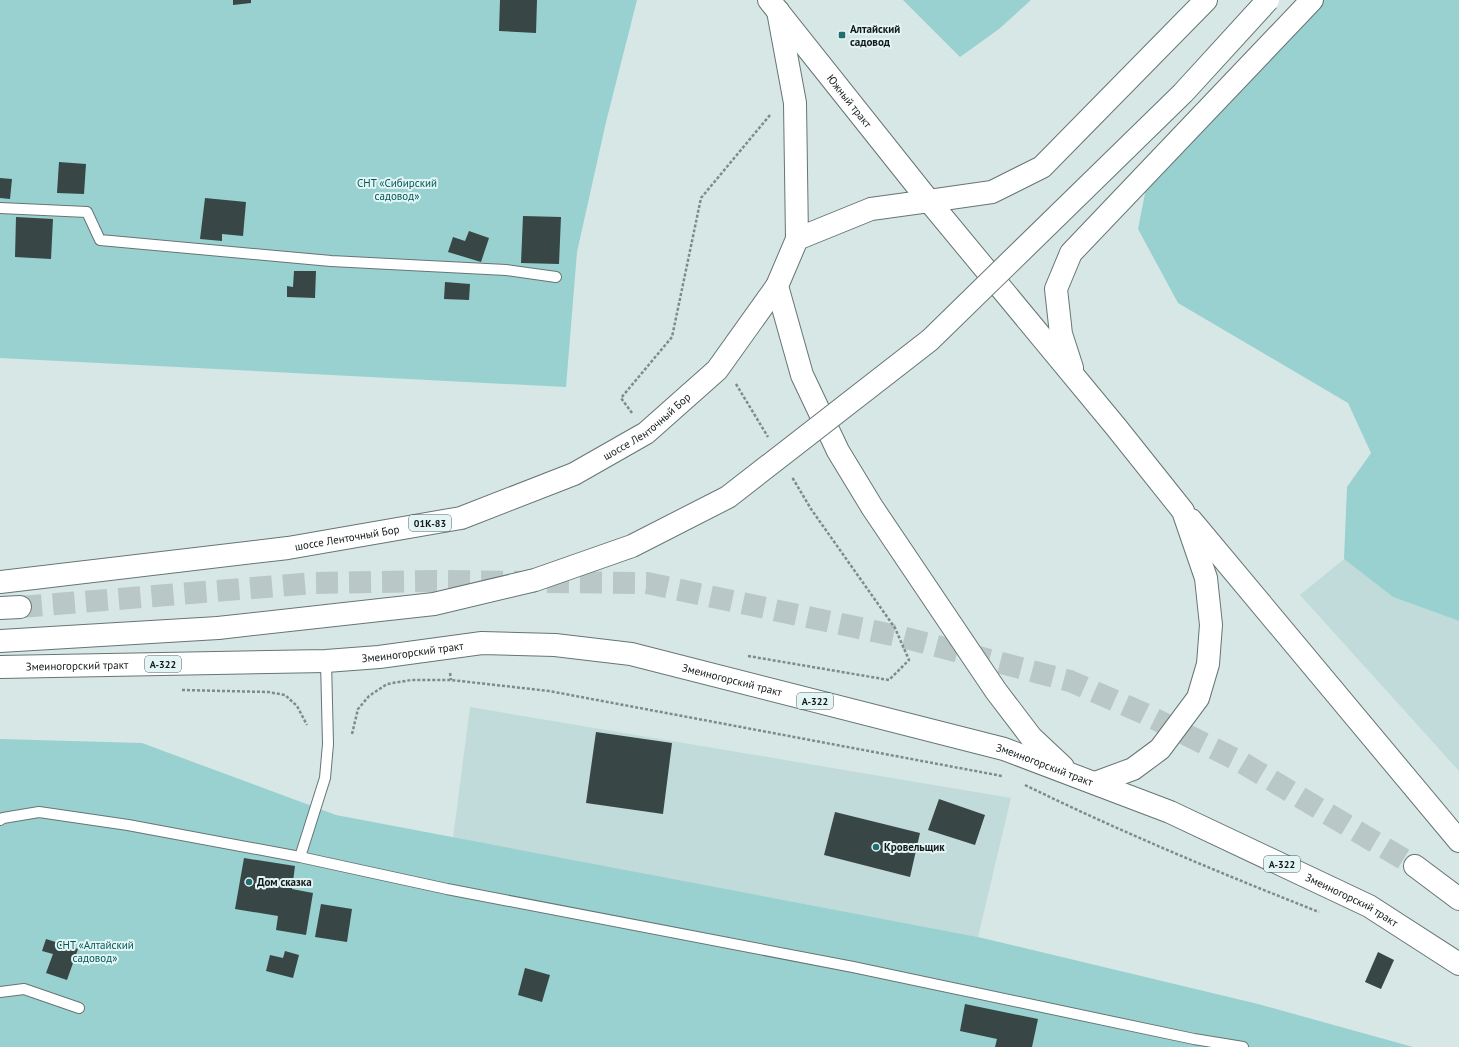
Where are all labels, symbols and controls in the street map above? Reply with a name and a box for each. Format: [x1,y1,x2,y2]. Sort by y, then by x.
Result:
place label: Алтайский садовод [850,22,900,49]
marker: Алтайский садовод [837,30,847,40]
street label: Южный тракт [824,71,875,131]
park label: СНТ «Сибирский садовод» [357,176,437,203]
street label: шоссе Ленточный Бор [600,390,693,463]
road number: 01К-83 [409,515,451,531]
street label: шоссе Ленточный Бор [294,522,401,554]
street label: Змеиногорский тракт [361,639,465,665]
road number: А-322 [145,656,181,672]
street label: Змеиногорский тракт [26,658,129,674]
street label: Змеиногорский тракт [681,660,784,699]
road number: А-322 [797,693,833,709]
street label: Змеиногорский тракт [995,740,1096,789]
place label: Кровельщик [884,840,945,854]
marker: Кровельщик [871,842,881,852]
road number: А-322 [1264,856,1300,872]
street label: Змеиногорский тракт [1303,870,1401,930]
place label: Дом сказка [257,875,312,889]
marker: Дом сказка [244,877,254,887]
park label: СНТ «Алтайский садовод» [56,938,134,965]

